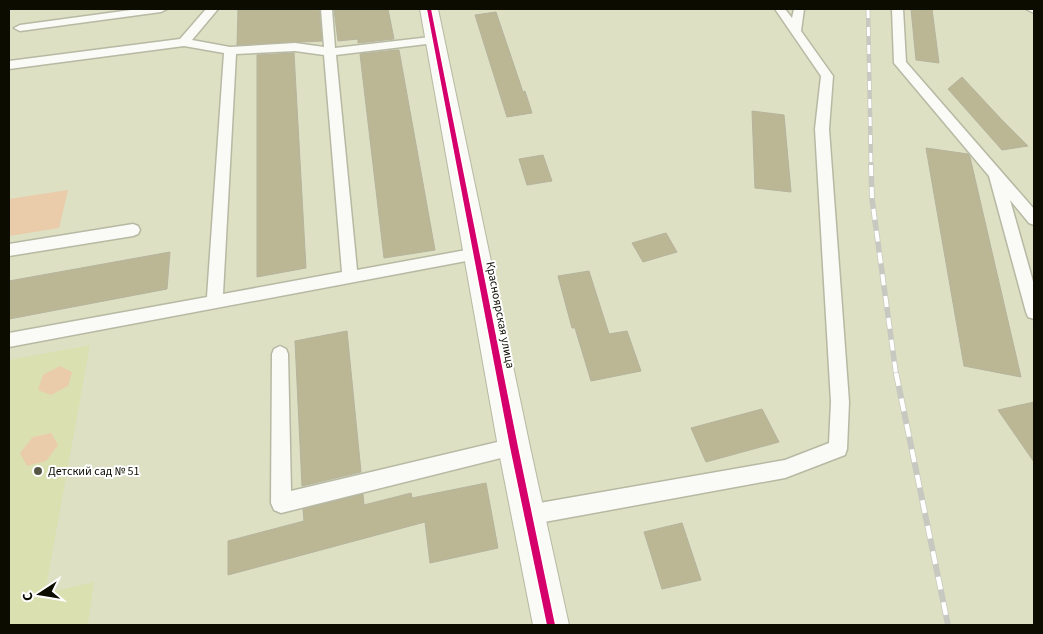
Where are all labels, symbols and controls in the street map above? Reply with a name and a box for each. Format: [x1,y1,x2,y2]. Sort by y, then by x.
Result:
street label: Красноярская улица [481,260,519,370]
place label: Детский сад № 51 [48,463,140,480]
marker: Детский сад № 51 [32,465,44,477]
north arrow [15,569,65,619]
text: С [18,590,39,603]

